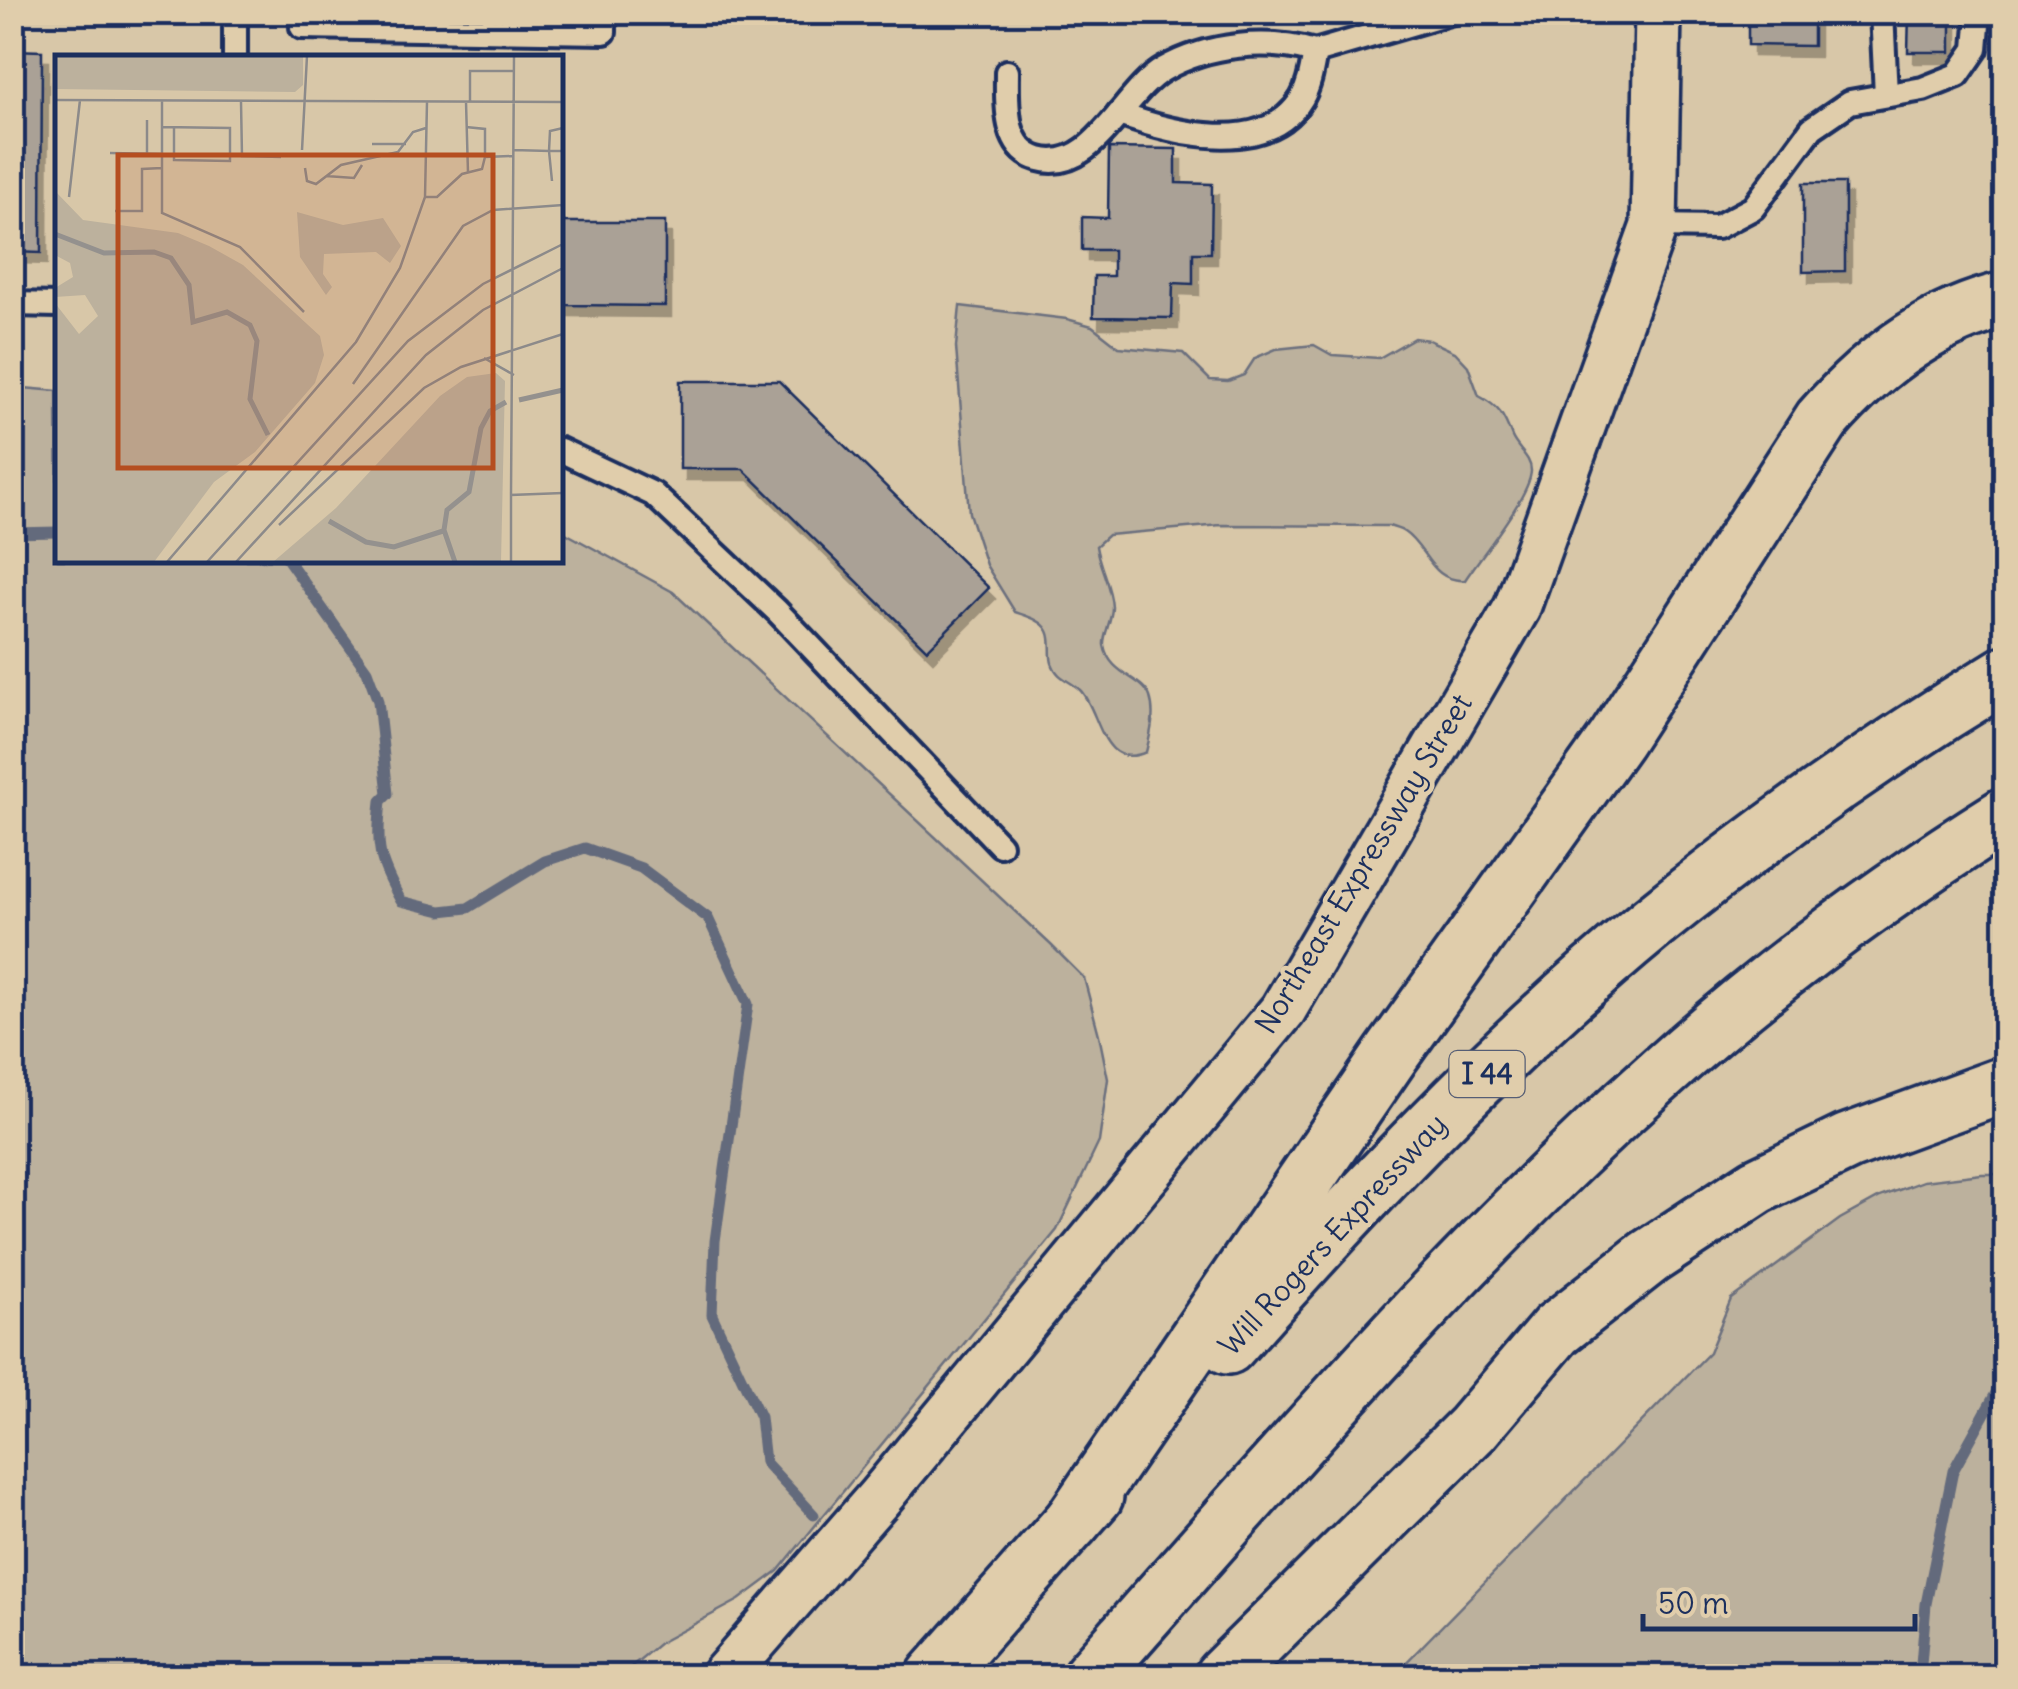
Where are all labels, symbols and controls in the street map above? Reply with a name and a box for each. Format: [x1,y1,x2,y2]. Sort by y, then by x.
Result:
inset map [55,55,562,562]
street label: Northeast Expressway Street [1246,687,1480,1040]
road number: I 44 [1450,1051,1524,1097]
street label: Will Rogers Expressway [1210,1105,1455,1364]
scale bar [1643,1569,1916,1631]
text: 50 m [1658,1584,1728,1622]

